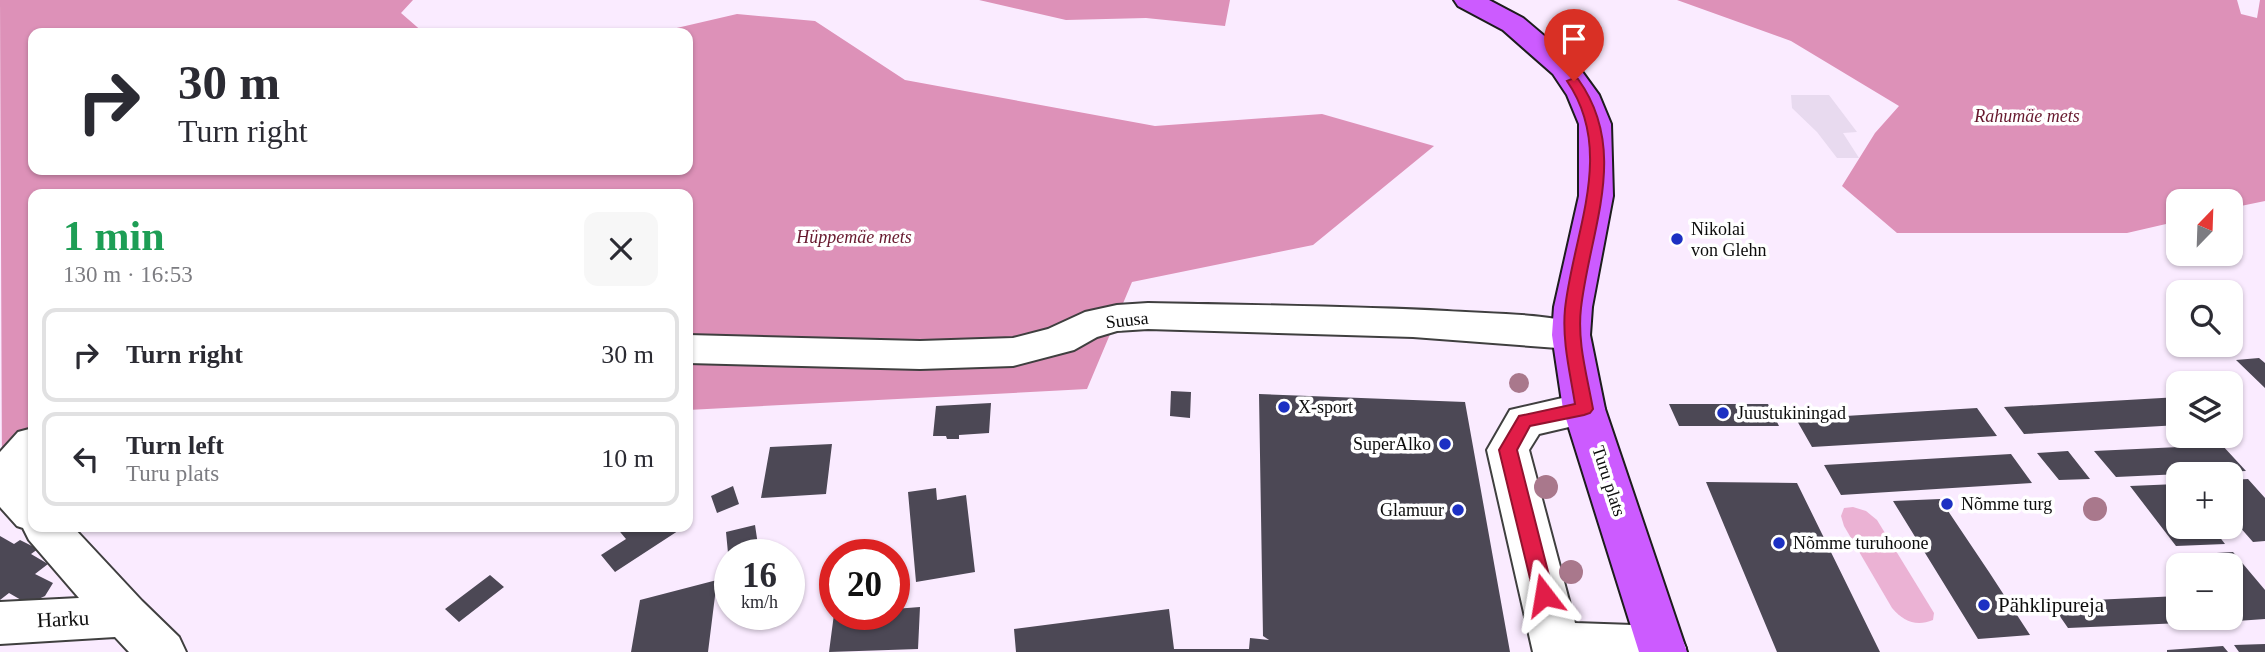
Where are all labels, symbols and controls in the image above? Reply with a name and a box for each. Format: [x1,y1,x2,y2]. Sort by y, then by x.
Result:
pin [1544,9,1604,81]
icon: arrive [1555,20,1593,58]
text: 30 m [178,55,280,110]
icon: right [63,56,154,147]
park label: Rahumäe mets [1973,106,2080,126]
text: Turn right [178,113,308,149]
north arrow [2166,189,2244,266]
map controls [2166,189,2243,630]
button: close [584,212,658,286]
text: 1 min [63,213,165,259]
place label: Nikolai von Glehn [1691,219,1767,260]
park label: Hüppemäe mets [795,227,912,247]
marker: Nikolai von Glehn [1669,231,1685,247]
text: 130 m · 16:53 [63,262,193,287]
button: search [2166,280,2243,357]
street label: Suusa [1105,308,1149,332]
icon: right [67,336,105,374]
text: Turn right [126,340,243,369]
text: 30 m [601,340,654,369]
button: layers [2166,371,2243,448]
place label: X-sport [1298,397,1353,417]
marker: X-sport [1276,399,1292,415]
place label: Juustukiningad [1737,403,1846,423]
marker: Juustukiningad [1715,405,1731,421]
text: Turn left [126,431,224,460]
place label: SuperAlko [1353,434,1431,454]
marker: SuperAlko [1437,436,1453,452]
icon: left [67,440,105,478]
street label: Turu plats [1588,443,1630,519]
text: 10 m [601,444,654,473]
text: Turu plats [126,461,219,486]
button: + [2166,462,2243,539]
place label: Nõmme turg [1961,494,2052,514]
marker: Nõmme turg [1939,496,1955,512]
place label: Glamuur [1380,500,1444,520]
marker: Glamuur [1450,502,1466,518]
place label: Nõmme turuhoone [1793,533,1928,553]
marker: Nõmme turuhoone [1771,535,1787,551]
speed limit sign: 20 [819,539,910,630]
button: − [2166,553,2243,630]
text: 16 [742,556,777,595]
position arrow [1507,558,1581,632]
text: km/h [741,592,778,612]
place label: Pähklipureja [1998,593,2105,617]
marker: Pähklipureja [1976,597,1992,613]
street label: Harku [36,606,90,632]

